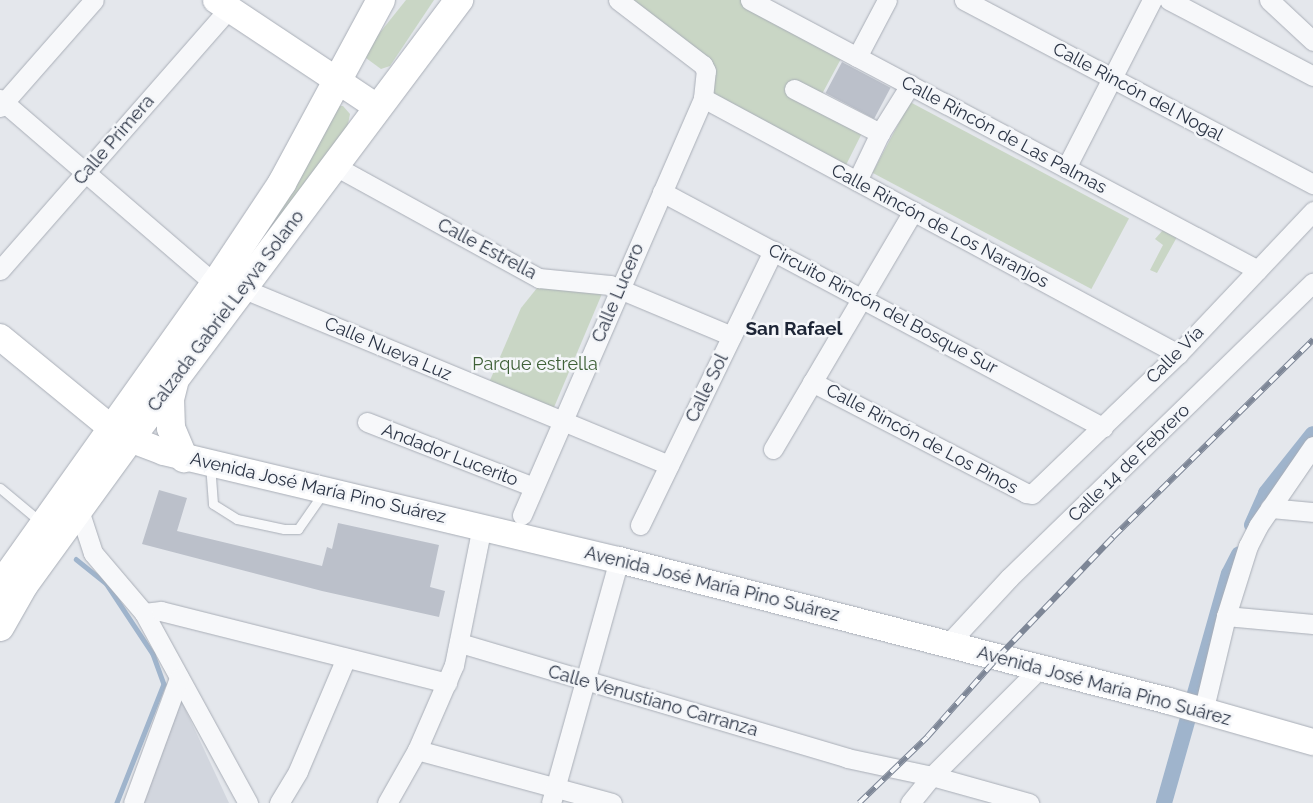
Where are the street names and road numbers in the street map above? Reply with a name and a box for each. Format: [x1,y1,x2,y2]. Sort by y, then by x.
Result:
street label: Calle Rincón del Nogal [1049,38,1227,146]
street label: Calle Rincón de Las Palmas [898,72,1110,198]
street label: Calle Primera [69,91,159,189]
street label: Calle Rincón de Los Naranjos [828,159,1052,293]
street label: Calzada Gabriel Leyva Solano [143,206,309,416]
street label: Calle Estrella [434,214,540,284]
street label: Circuito Rincón del Bosque Sur [764,239,1002,379]
street label: Calle Lucero [587,240,649,346]
street label: Calle Nueva Luz [321,313,455,385]
street label: Calle Vía [1142,322,1208,388]
street label: Calle Sol [681,350,733,426]
street label: Calle Rincón de Los Pinos [822,379,1022,499]
street label: Calle 14 de Febrero [1064,399,1194,527]
street label: Andador Lucerito [379,419,521,491]
street label: Avenida José María Pino Suárez [188,448,448,528]
street label: Avenida José María Pino Suárez [582,542,842,626]
street label: Avenida José María Pino Suárez [975,642,1233,730]
street label: Calle Venustiano Carranza [545,661,761,741]

